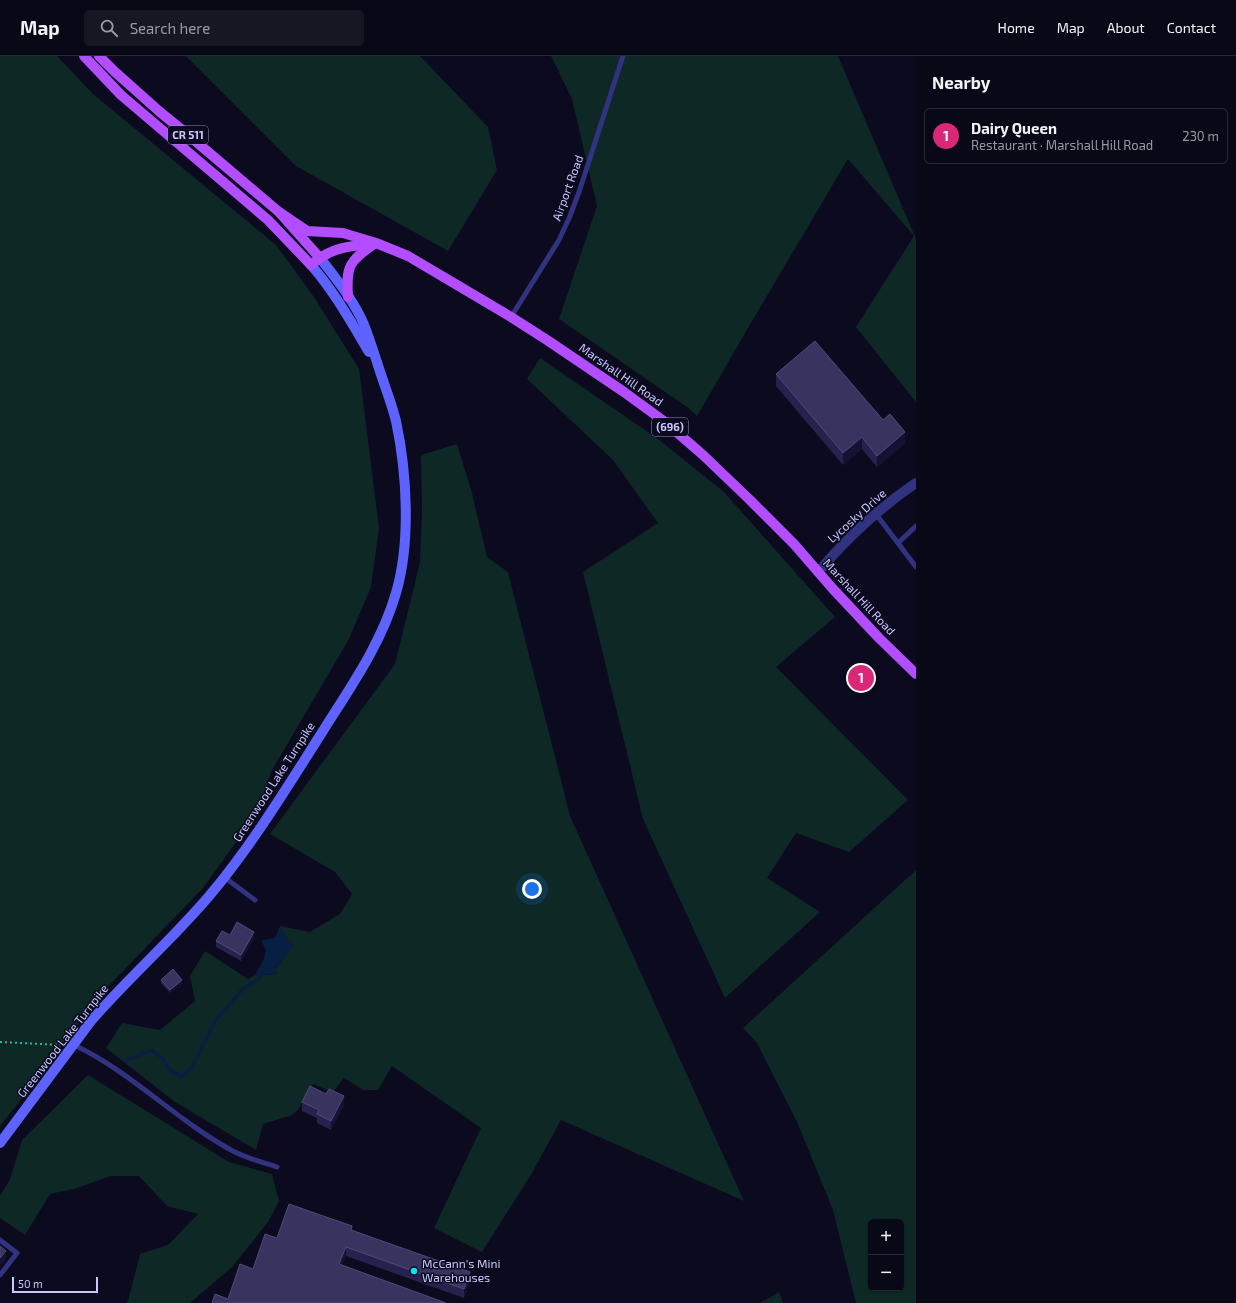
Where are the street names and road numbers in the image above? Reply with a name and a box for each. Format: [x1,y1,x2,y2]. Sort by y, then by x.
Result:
road number: CR 511 [168,126,208,144]
street label: Airport Road [549,153,585,222]
street label: Marshall Hill Road [577,340,666,408]
road number: (696) [652,418,688,436]
street label: Lycosky Drive [824,485,888,545]
street label: Marshall Hill Road [821,555,899,637]
street label: Greenwood Lake Turnpike [229,719,317,844]
street label: Greenwood Lake Turnpike [14,981,111,1100]

